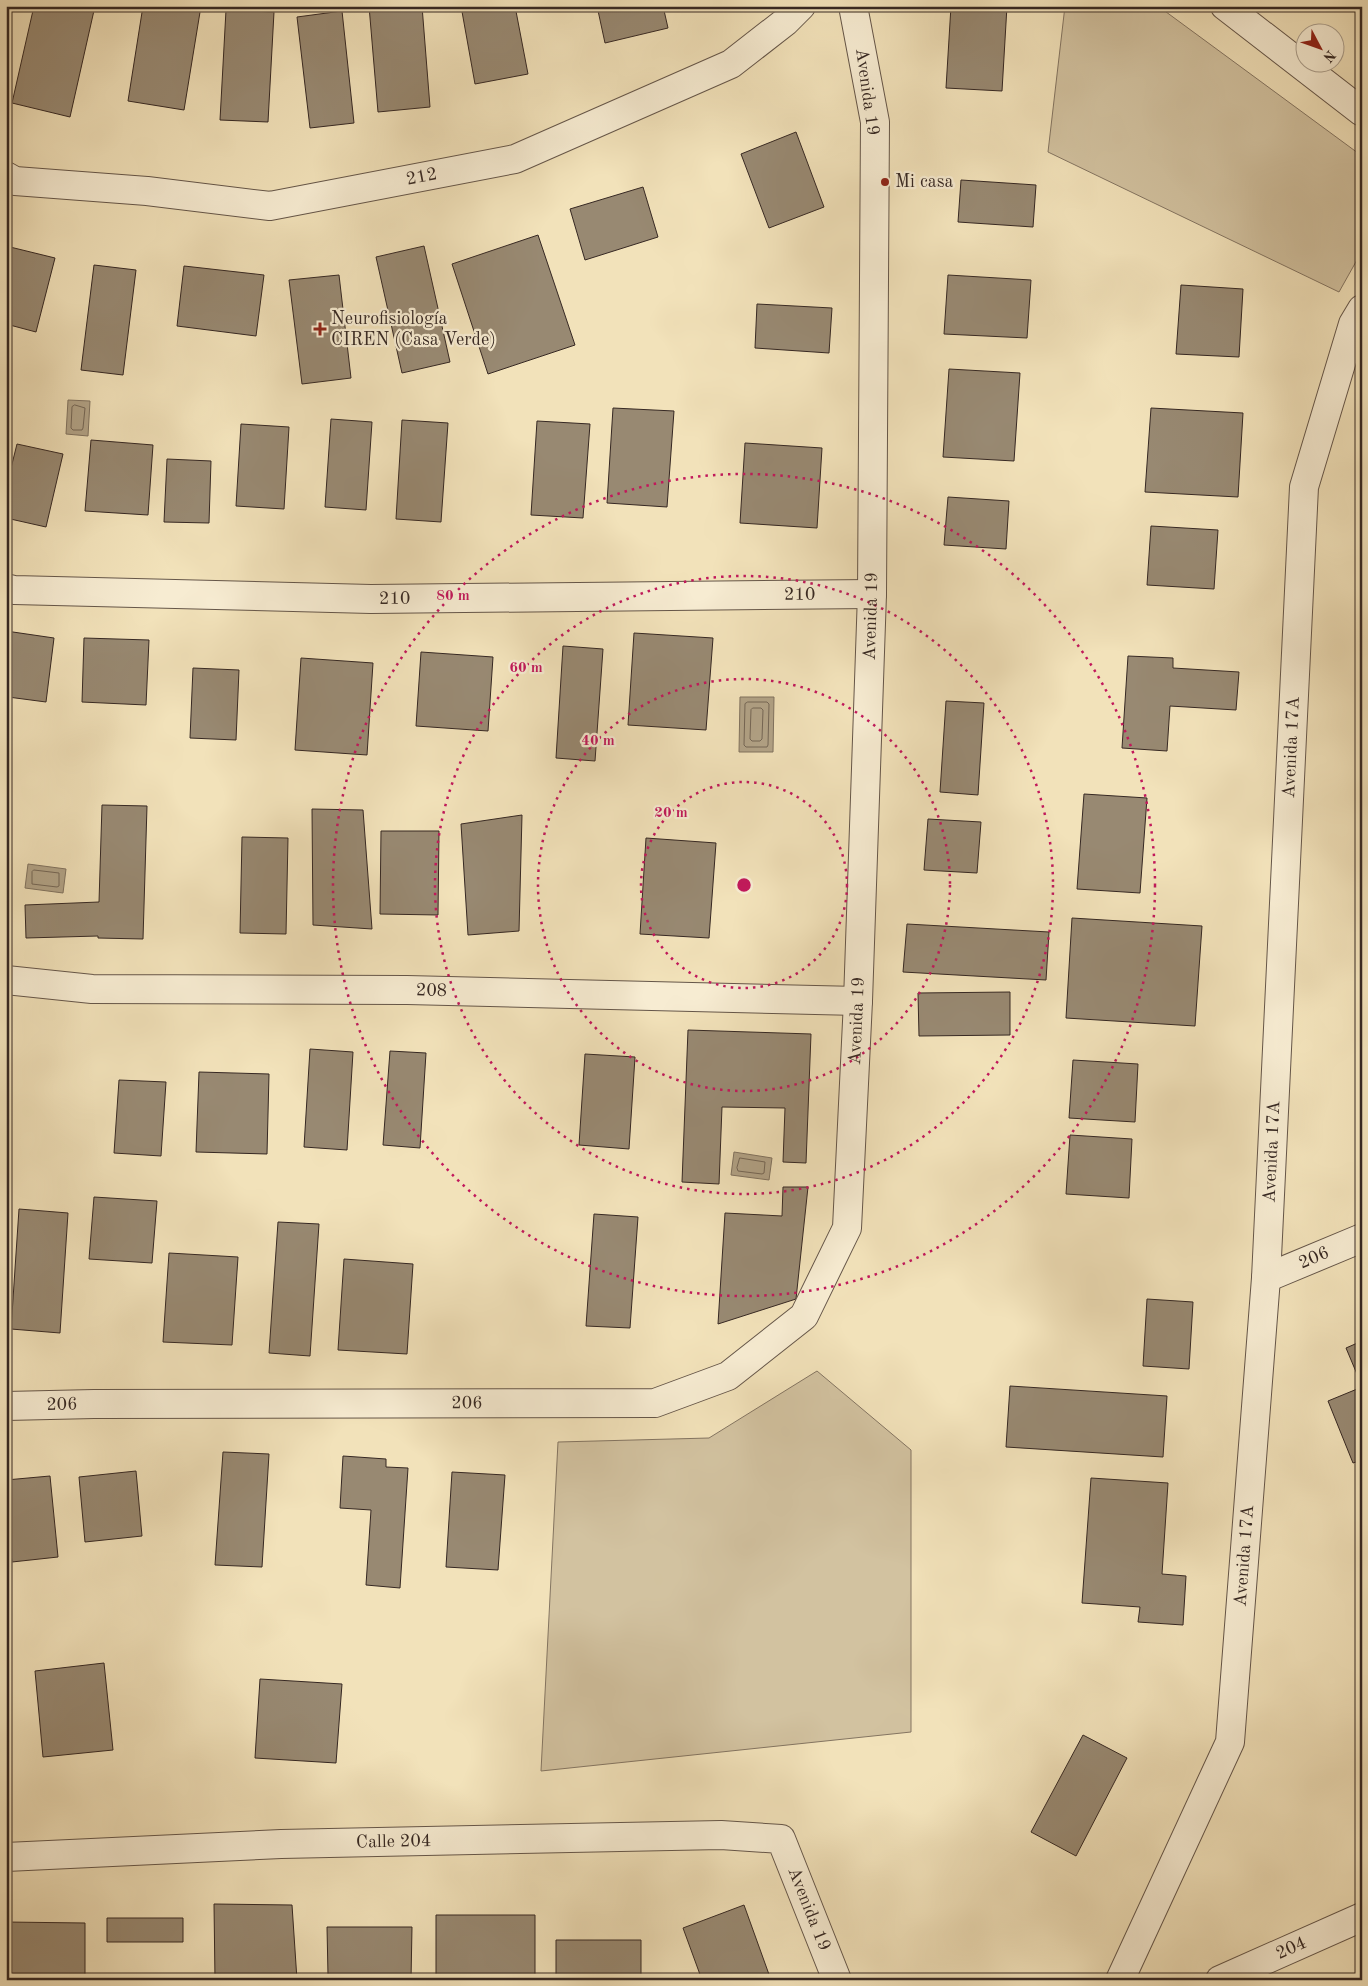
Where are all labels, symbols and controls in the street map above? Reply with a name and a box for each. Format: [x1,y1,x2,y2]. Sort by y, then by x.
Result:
north arrow [1296,22,1346,72]
street label: Avenida 19 [852,47,882,137]
text: N [1320,47,1338,65]
street label: 212 [405,165,439,189]
place label: Mi casa [895,173,954,191]
marker: Mi casa [879,176,891,188]
place label: Neurofisiología CIREN (Casa Verde) [331,310,496,349]
marker: Neurofisiología CIREN (Casa Verde) [313,322,327,336]
street label: Avenida 19 [861,572,881,661]
street label: 210 [784,586,815,604]
text: 80 m [436,589,470,604]
street label: 210 [379,590,410,608]
text: 60 m [509,661,543,676]
street label: Avenida 17A [1280,695,1303,799]
text: 40 m [581,734,615,749]
text: 20 m [654,806,688,821]
centre of rings [735,876,753,894]
street label: Avenida 19 [846,976,868,1065]
street label: 208 [416,981,447,1000]
street label: Avenida 17A [1261,1100,1284,1203]
street label: 206 [1296,1244,1332,1272]
street label: 206 [451,1394,483,1412]
street label: 206 [46,1395,78,1414]
street label: Avenida 17A [1232,1504,1257,1607]
street label: Calle 204 [356,1832,432,1851]
street label: Avenida 19 [784,1865,834,1954]
street label: 204 [1273,1934,1309,1963]

